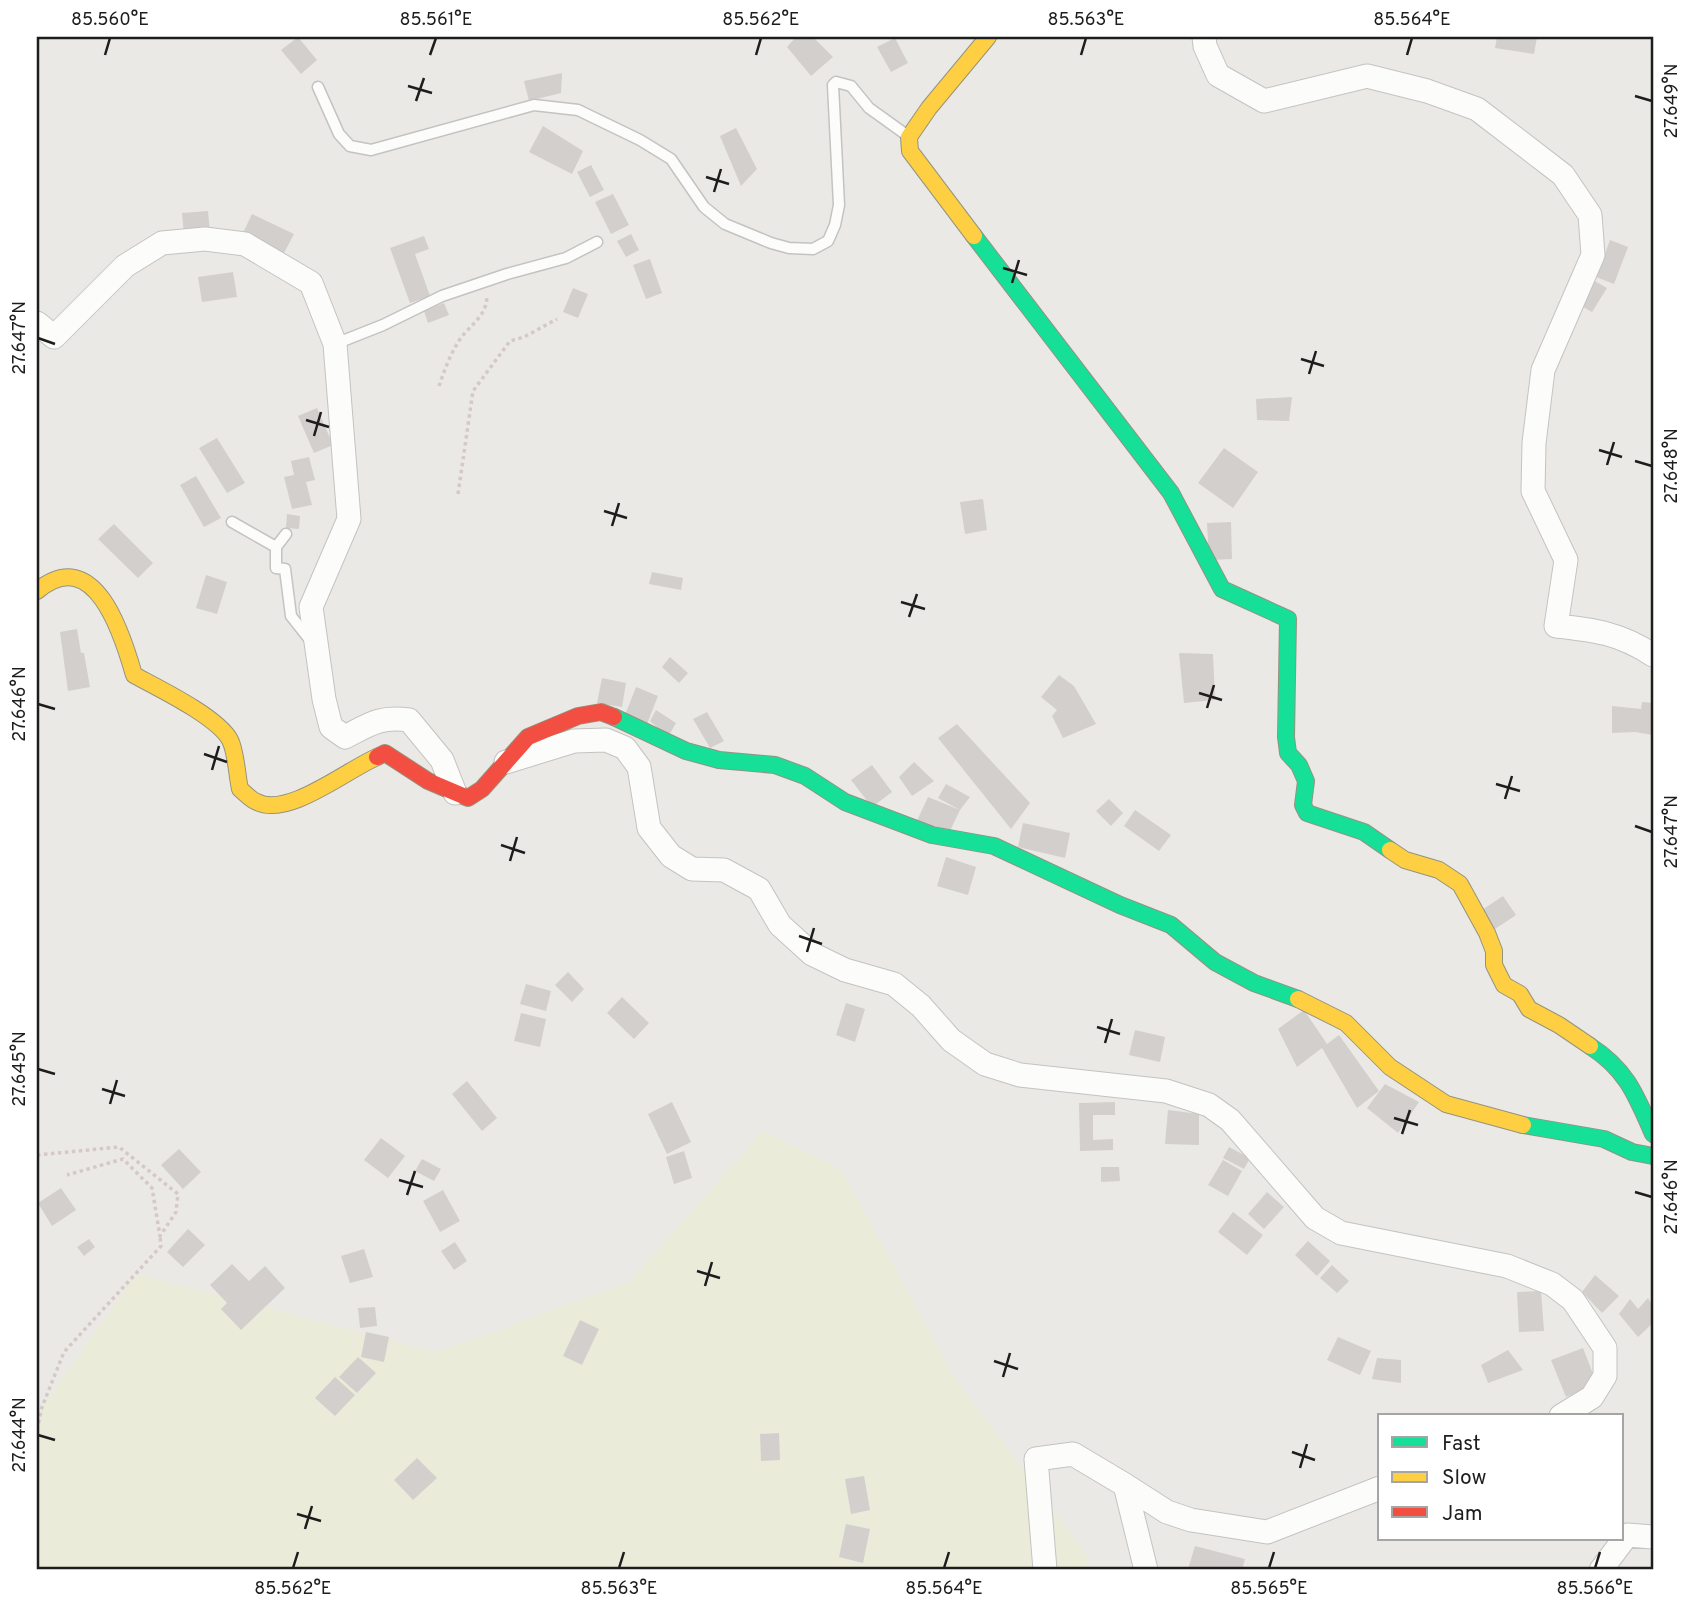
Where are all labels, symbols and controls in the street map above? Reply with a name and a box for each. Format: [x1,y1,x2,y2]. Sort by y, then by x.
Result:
text: 85.560°E [71,9,149,32]
text: 85.561°E [399,9,473,32]
text: 85.562°E [722,9,800,32]
text: 85.563°E [1047,9,1125,32]
text: 85.564°E [1373,9,1451,32]
text: 27.649°N [1661,64,1684,139]
text: 27.647°N [9,301,32,375]
text: 27.648°N [1661,428,1684,504]
text: 27.646°N [9,666,32,742]
text: 27.647°N [1661,795,1684,869]
text: 27.645°N [9,1031,32,1107]
text: 27.646°N [1661,1159,1684,1235]
text: 27.644°N [9,1397,32,1473]
legend [1378,1414,1624,1540]
text: Fast [1442,1431,1481,1458]
text: Slow [1442,1465,1487,1492]
text: Jam [1442,1501,1483,1528]
text: 85.562°E [254,1578,332,1601]
text: 85.563°E [580,1578,658,1601]
text: 85.564°E [905,1578,983,1601]
text: 85.565°E [1230,1578,1308,1601]
text: 85.566°E [1556,1578,1634,1601]

